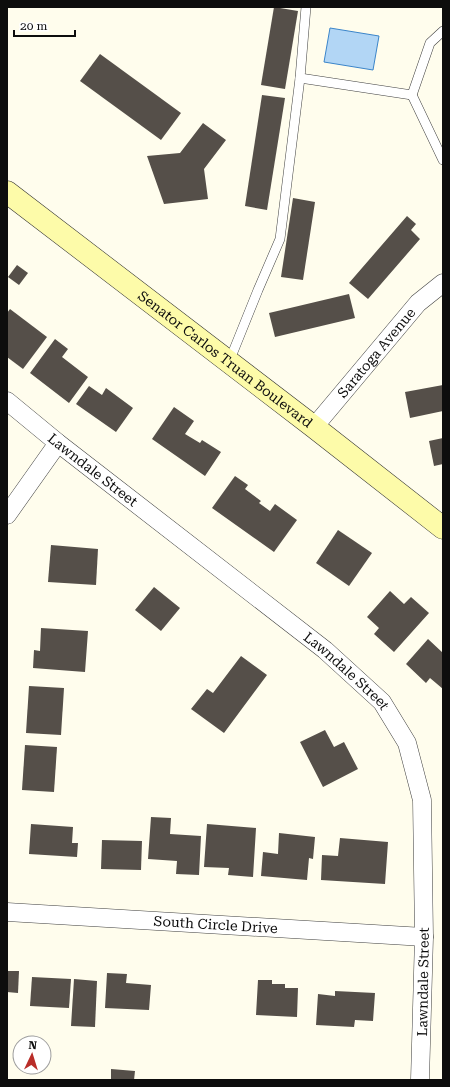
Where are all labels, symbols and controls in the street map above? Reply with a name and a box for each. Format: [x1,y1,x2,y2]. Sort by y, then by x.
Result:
scale bar [14,12,75,38]
text: 20 m [20,19,47,33]
street label: Senator Carlos Truan Boulevard [135,287,316,431]
street label: Saratoga Avenue [334,304,419,401]
street label: Lawndale Street [45,430,141,510]
street label: Lawndale Street [301,629,393,713]
street label: South Circle Drive [153,913,278,936]
street label: Lawndale Street [414,927,432,1037]
north arrow [12,1035,52,1075]
text: N [28,1039,38,1052]

